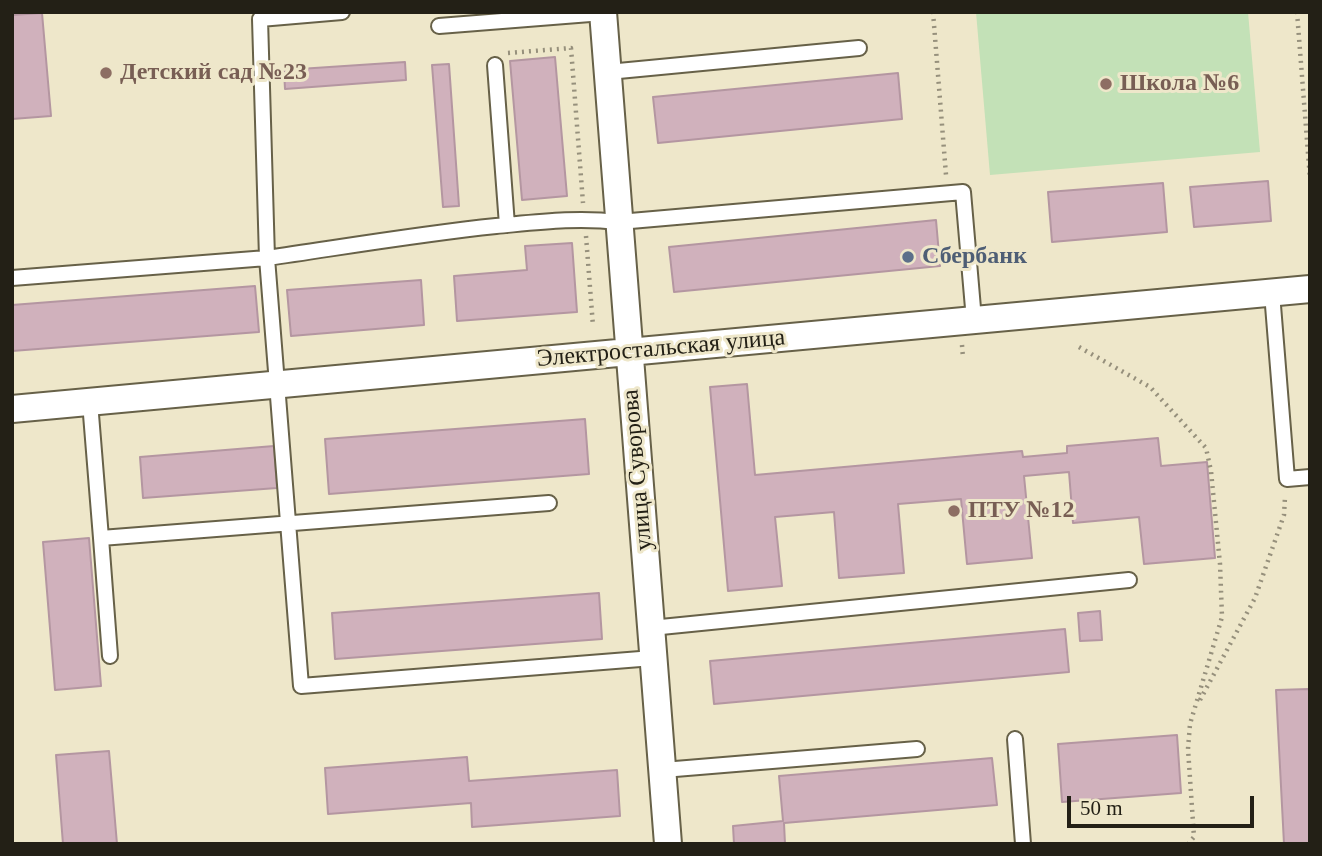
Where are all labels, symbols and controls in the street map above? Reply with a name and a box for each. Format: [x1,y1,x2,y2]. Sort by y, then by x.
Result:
place label: Детский сад №23 [120,59,307,87]
marker: Детский сад №23 [98,65,114,81]
place label: Школа №6 [1120,70,1239,98]
marker: Школа №6 [1098,76,1114,92]
place label: Сбербанк [922,243,1027,271]
marker: Сбербанк [900,249,916,265]
street label: Электростальская улица [536,324,786,374]
street label: улица Суворова [617,388,659,552]
place label: ПТУ №12 [968,497,1074,525]
marker: ПТУ №12 [946,503,962,519]
scale bar [1070,782,1257,826]
text: 50 m [1080,796,1123,820]

